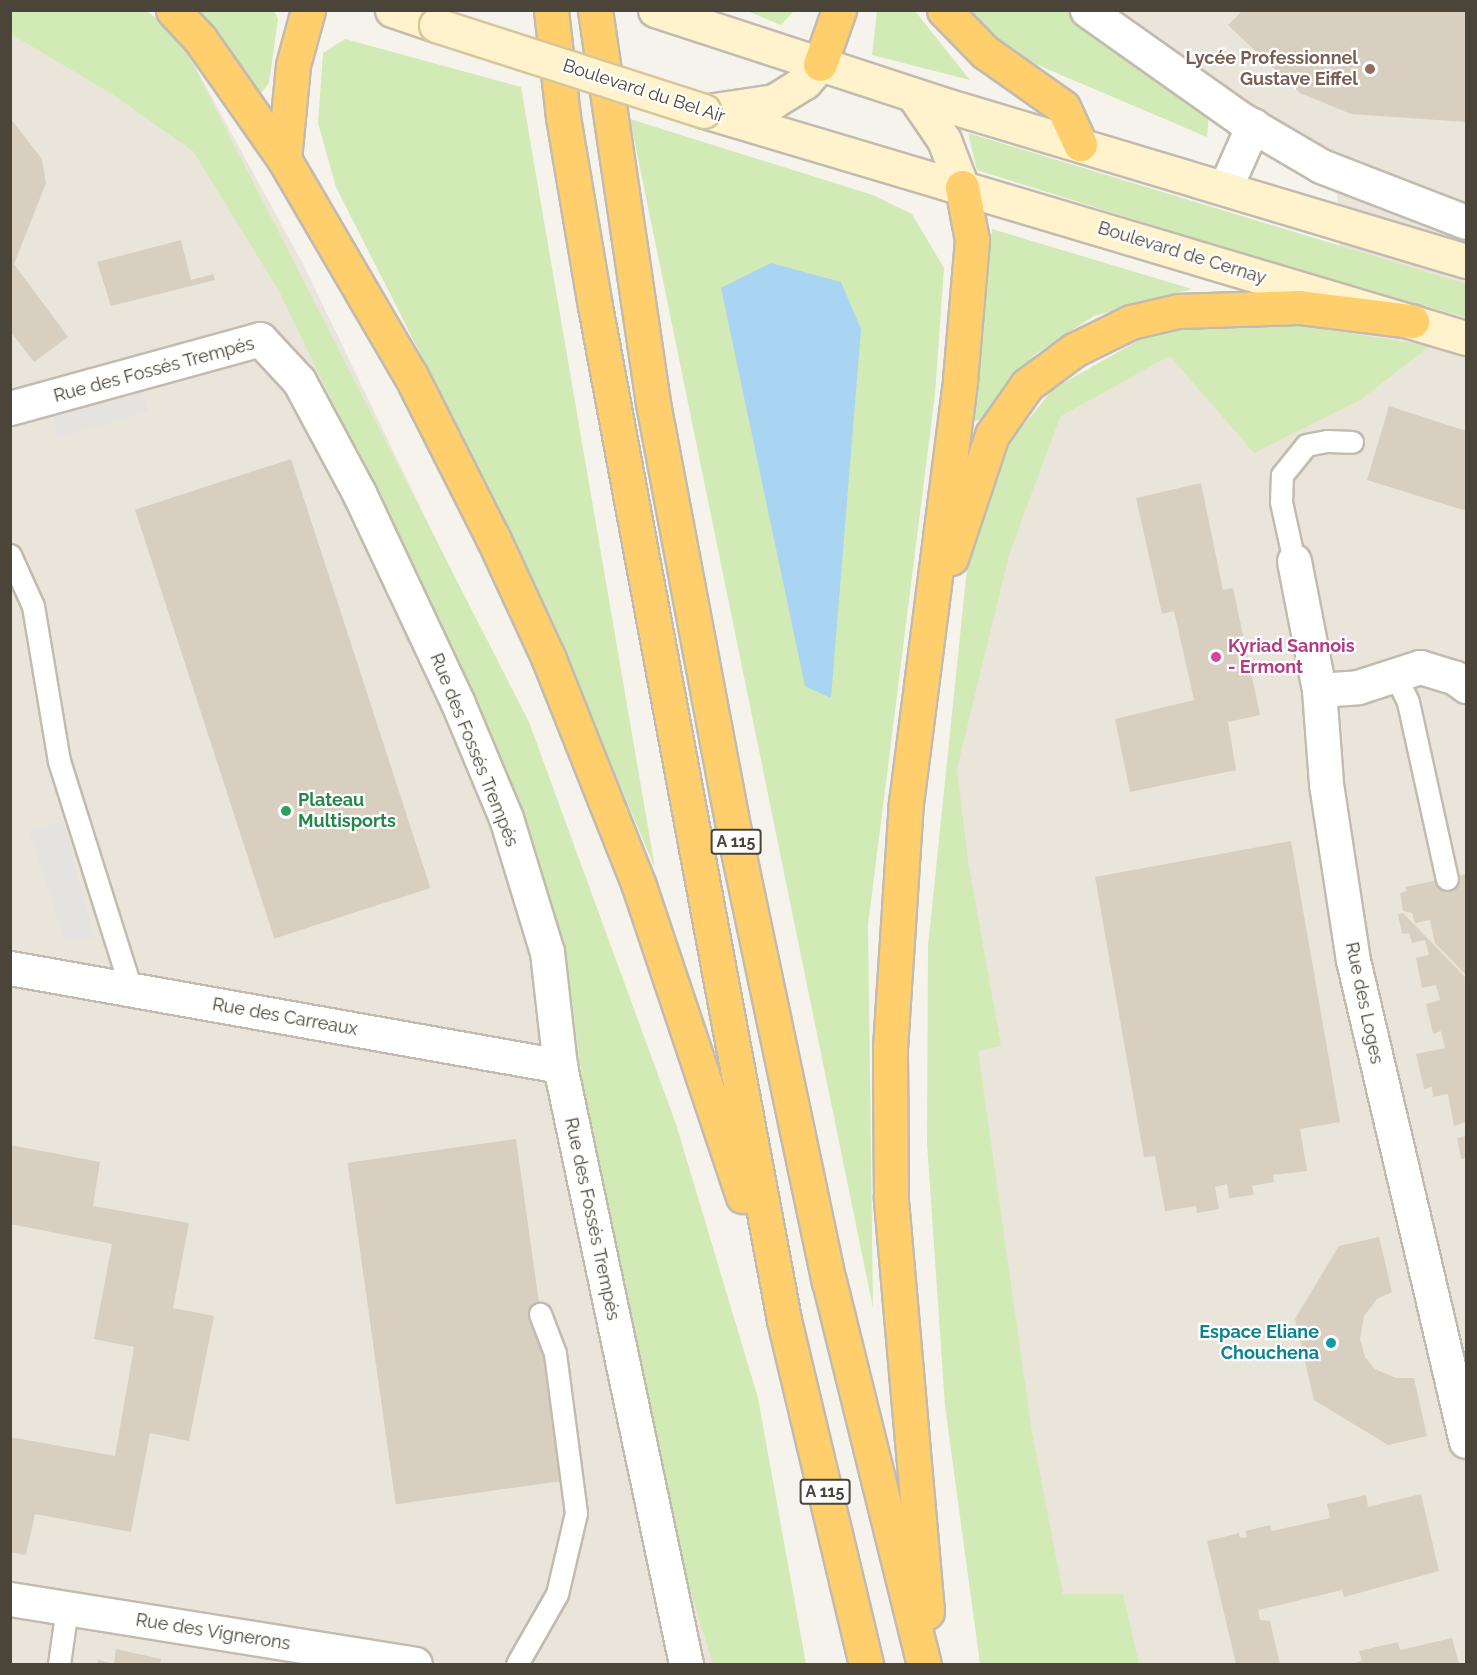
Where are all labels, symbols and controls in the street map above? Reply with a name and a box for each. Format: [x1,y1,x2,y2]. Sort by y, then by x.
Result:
place label: Lycée Professionnel Gustave Eiffel [1185,48,1358,90]
street label: Boulevard du Bel Air [560,54,728,128]
marker: Lycée Professionnel Gustave Eiffel [1363,62,1377,76]
street label: Boulevard de Cernay [1095,217,1269,289]
street label: Rue des Fossés Trempés [51,333,257,407]
place label: Kyriad Sannois - Ermont [1228,636,1355,678]
street label: Rue des Fossés Trempés [425,650,523,850]
marker: Kyriad Sannois - Ermont [1209,650,1223,664]
place label: Plateau Multisports [298,790,396,832]
marker: Plateau Multisports [279,804,293,818]
road number: A 115 [709,829,763,855]
street label: Rue des Loges [1341,940,1387,1066]
street label: Rue des Carreaux [211,994,359,1040]
street label: Rue des Fossés Trempés [560,1115,624,1323]
place label: Espace Eliane Chouchena [1199,1322,1319,1364]
marker: Espace Eliane Chouchena [1324,1336,1338,1350]
road number: A 115 [798,1479,852,1505]
street label: Rue des Vignerons [134,1609,292,1655]

